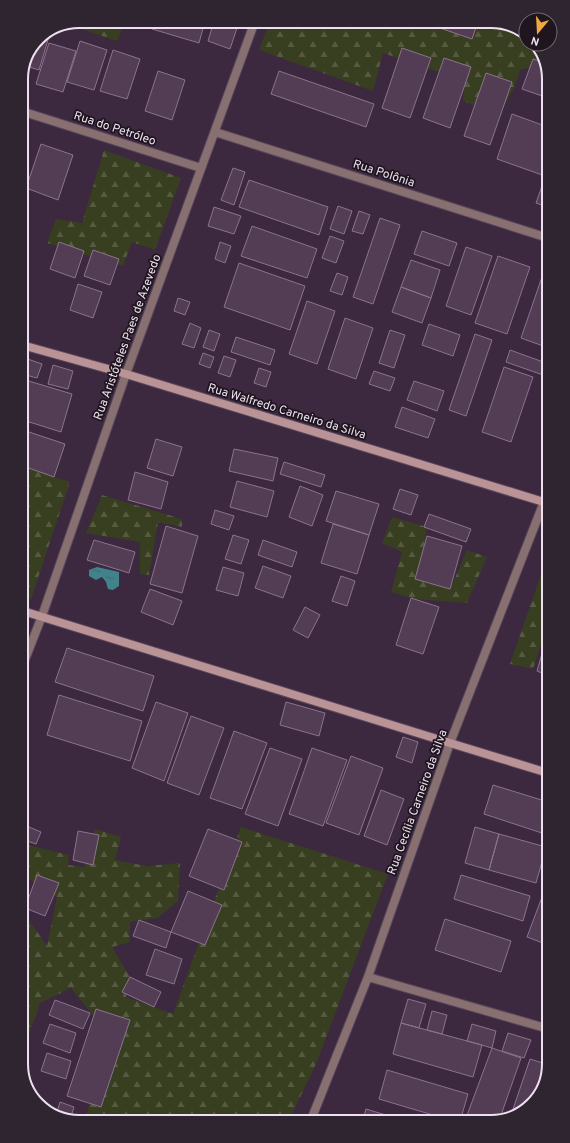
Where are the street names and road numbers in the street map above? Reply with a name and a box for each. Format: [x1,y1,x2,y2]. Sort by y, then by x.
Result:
street label: Rua do Petróleo [72,108,158,150]
street label: Rua Polônia [351,156,417,191]
street label: Rua Aristóteles Paes de Azevedo [90,252,166,422]
street label: Rua Walfredo Carneiro da Silva [206,380,368,444]
street label: Rua Cecília Carneiro da Silva [384,728,452,877]

